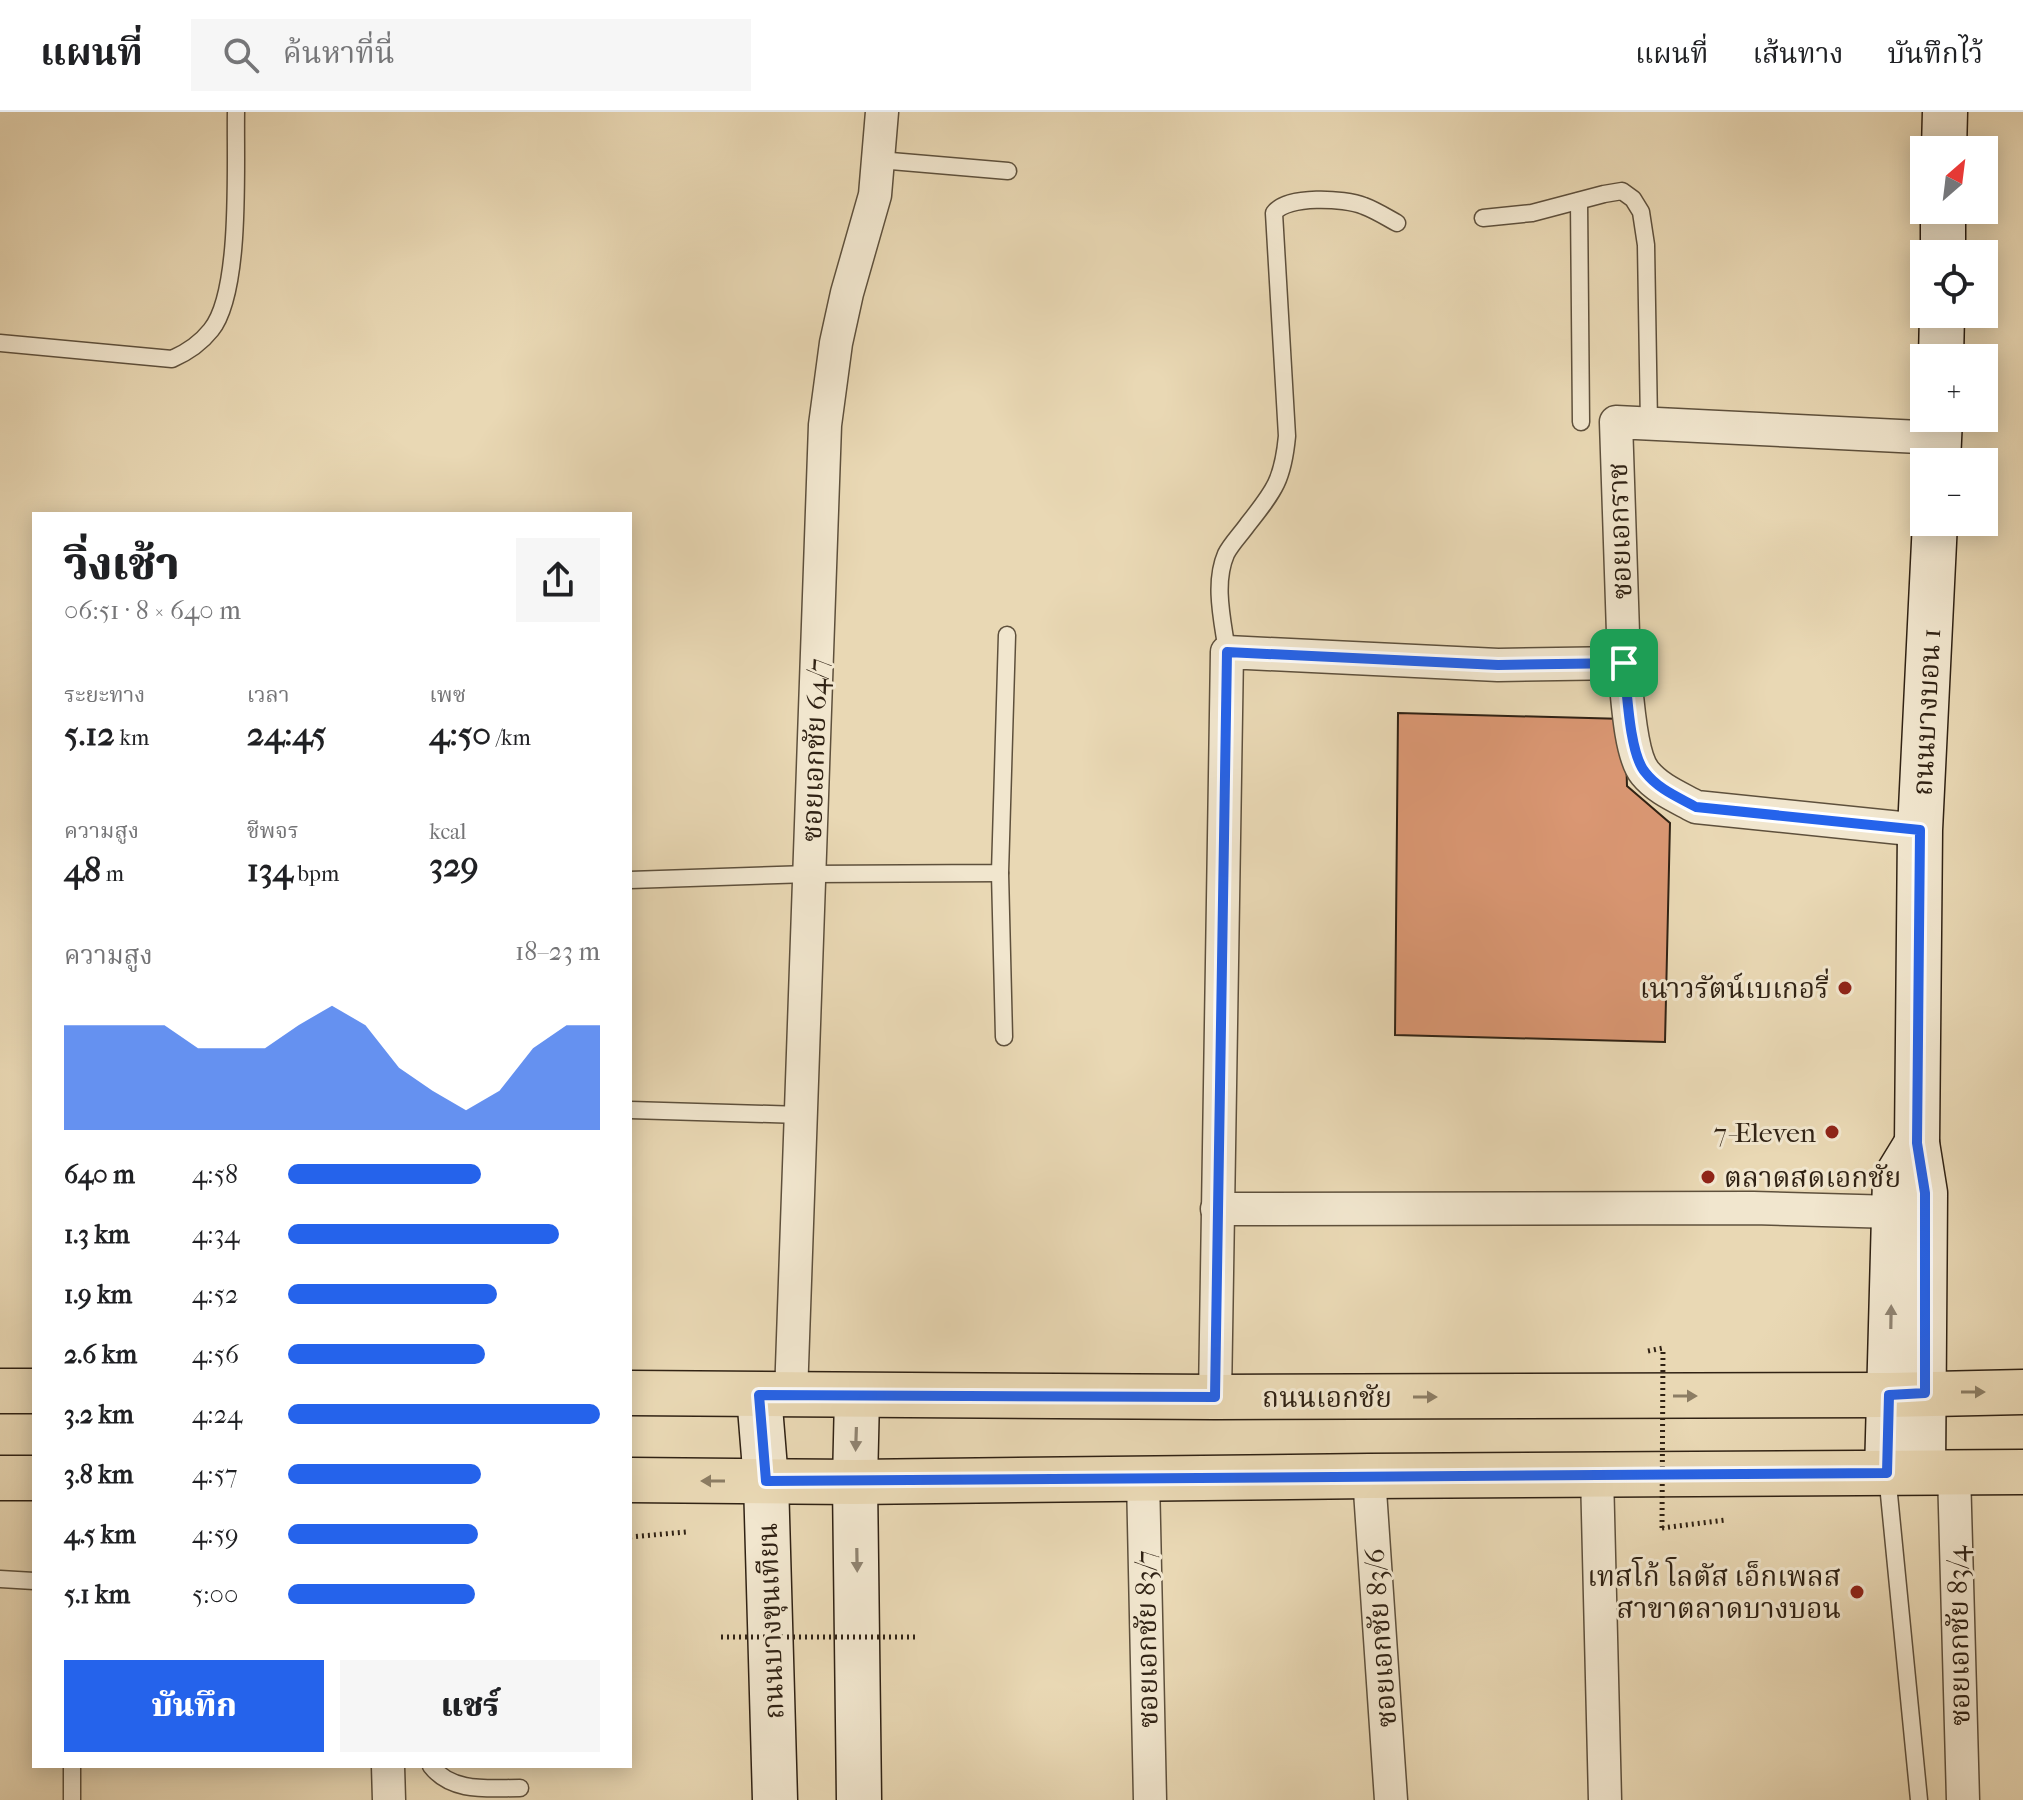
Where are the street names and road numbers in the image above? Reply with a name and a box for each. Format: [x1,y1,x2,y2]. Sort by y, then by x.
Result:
street label: ซอยเอกราช [1601,462,1638,600]
street label: ถนนบางบอน 1 [1906,627,1947,797]
street label: ซอยเอกชัย 64/7 [795,658,834,842]
street label: ถนนเอกชัย [1262,1381,1392,1414]
street label: ถนนบางขุนเทียน [751,1522,792,1720]
street label: ซอยเอกชัย 83/4 [1940,1544,1977,1726]
street label: ซอยเอกชัย 83/6 [1358,1547,1403,1729]
street label: ซอยเอกชัย 83/7 [1128,1550,1165,1728]

